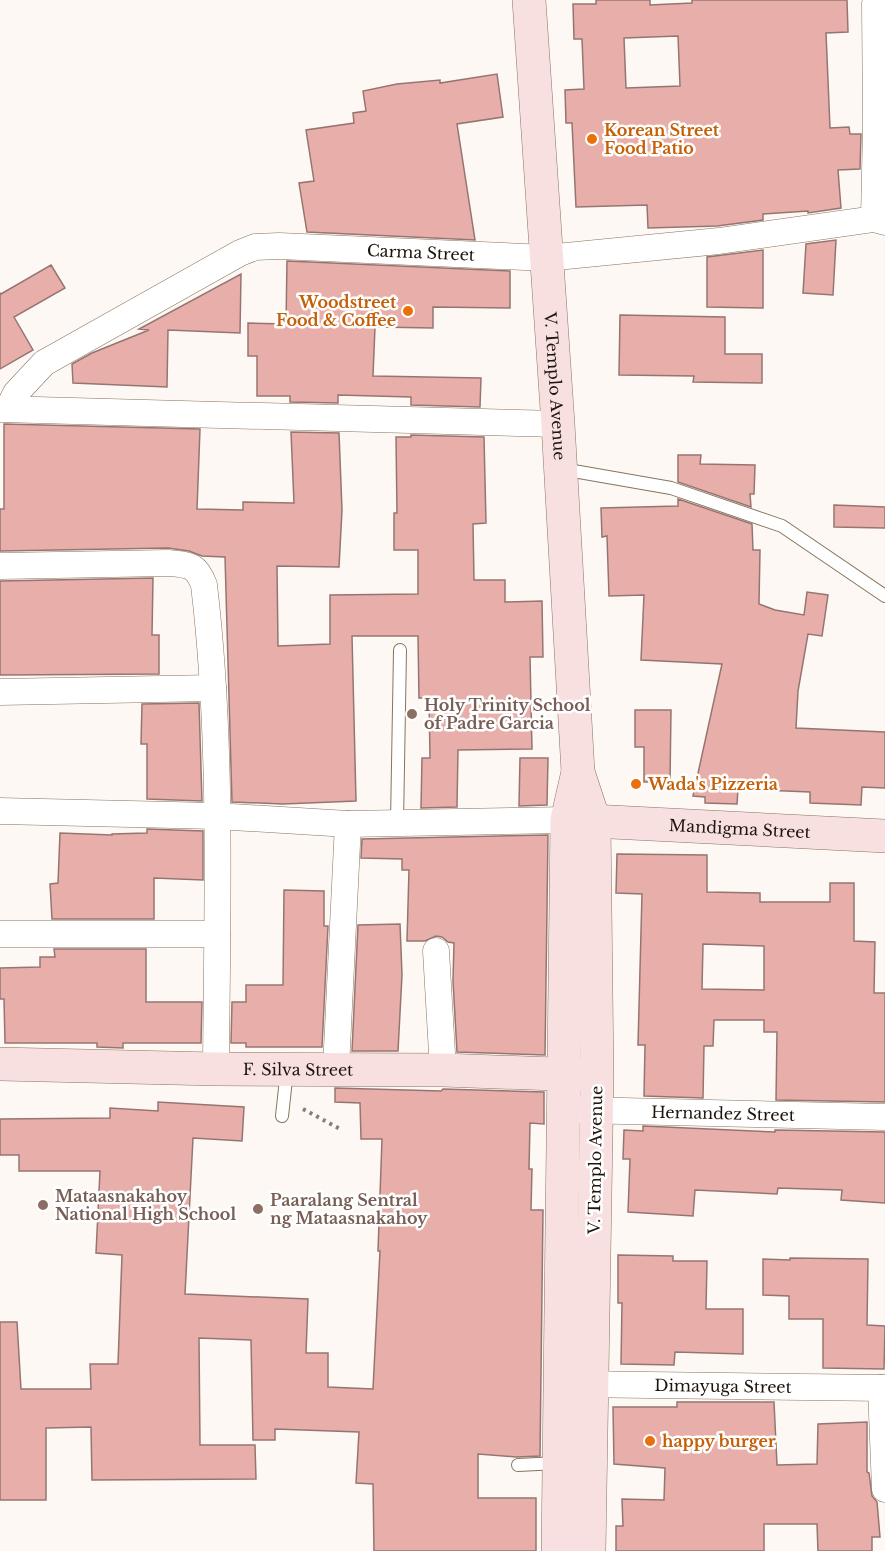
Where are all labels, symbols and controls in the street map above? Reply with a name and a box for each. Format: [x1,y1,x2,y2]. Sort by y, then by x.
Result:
place label: Korean Street Food Patio [604,120,720,158]
marker: Korean Street Food Patio [585,132,599,146]
street label: Carma Street [367,240,475,265]
place label: Woodstreet Food & Coffee [276,292,397,330]
marker: Woodstreet Food & Coffee [401,304,415,318]
street label: V. Templo Avenue [540,310,570,461]
place label: Holy Trinity School of Padre Garcia [424,695,591,733]
marker: Holy Trinity School of Padre Garcia [405,707,419,721]
place label: Wada's Pizzeria [647,774,778,794]
marker: Wada's Pizzeria [629,777,643,791]
street label: Mandigma Street [668,815,811,842]
street label: F. Silva Street [243,1059,353,1080]
street label: V. Templo Avenue [584,1086,606,1235]
street label: Hernandez Street [651,1102,795,1125]
place label: Mataasnakahoy National High School [55,1186,236,1224]
place label: Paaralang Sentral ng Mataasnakahoy [270,1190,428,1228]
marker: Mataasnakahoy National High School [36,1198,50,1212]
marker: Paaralang Sentral ng Mataasnakahoy [251,1202,265,1216]
street label: Dimayuga Street [654,1375,792,1397]
place label: happy burger [662,1431,776,1451]
marker: happy burger [643,1434,657,1448]

